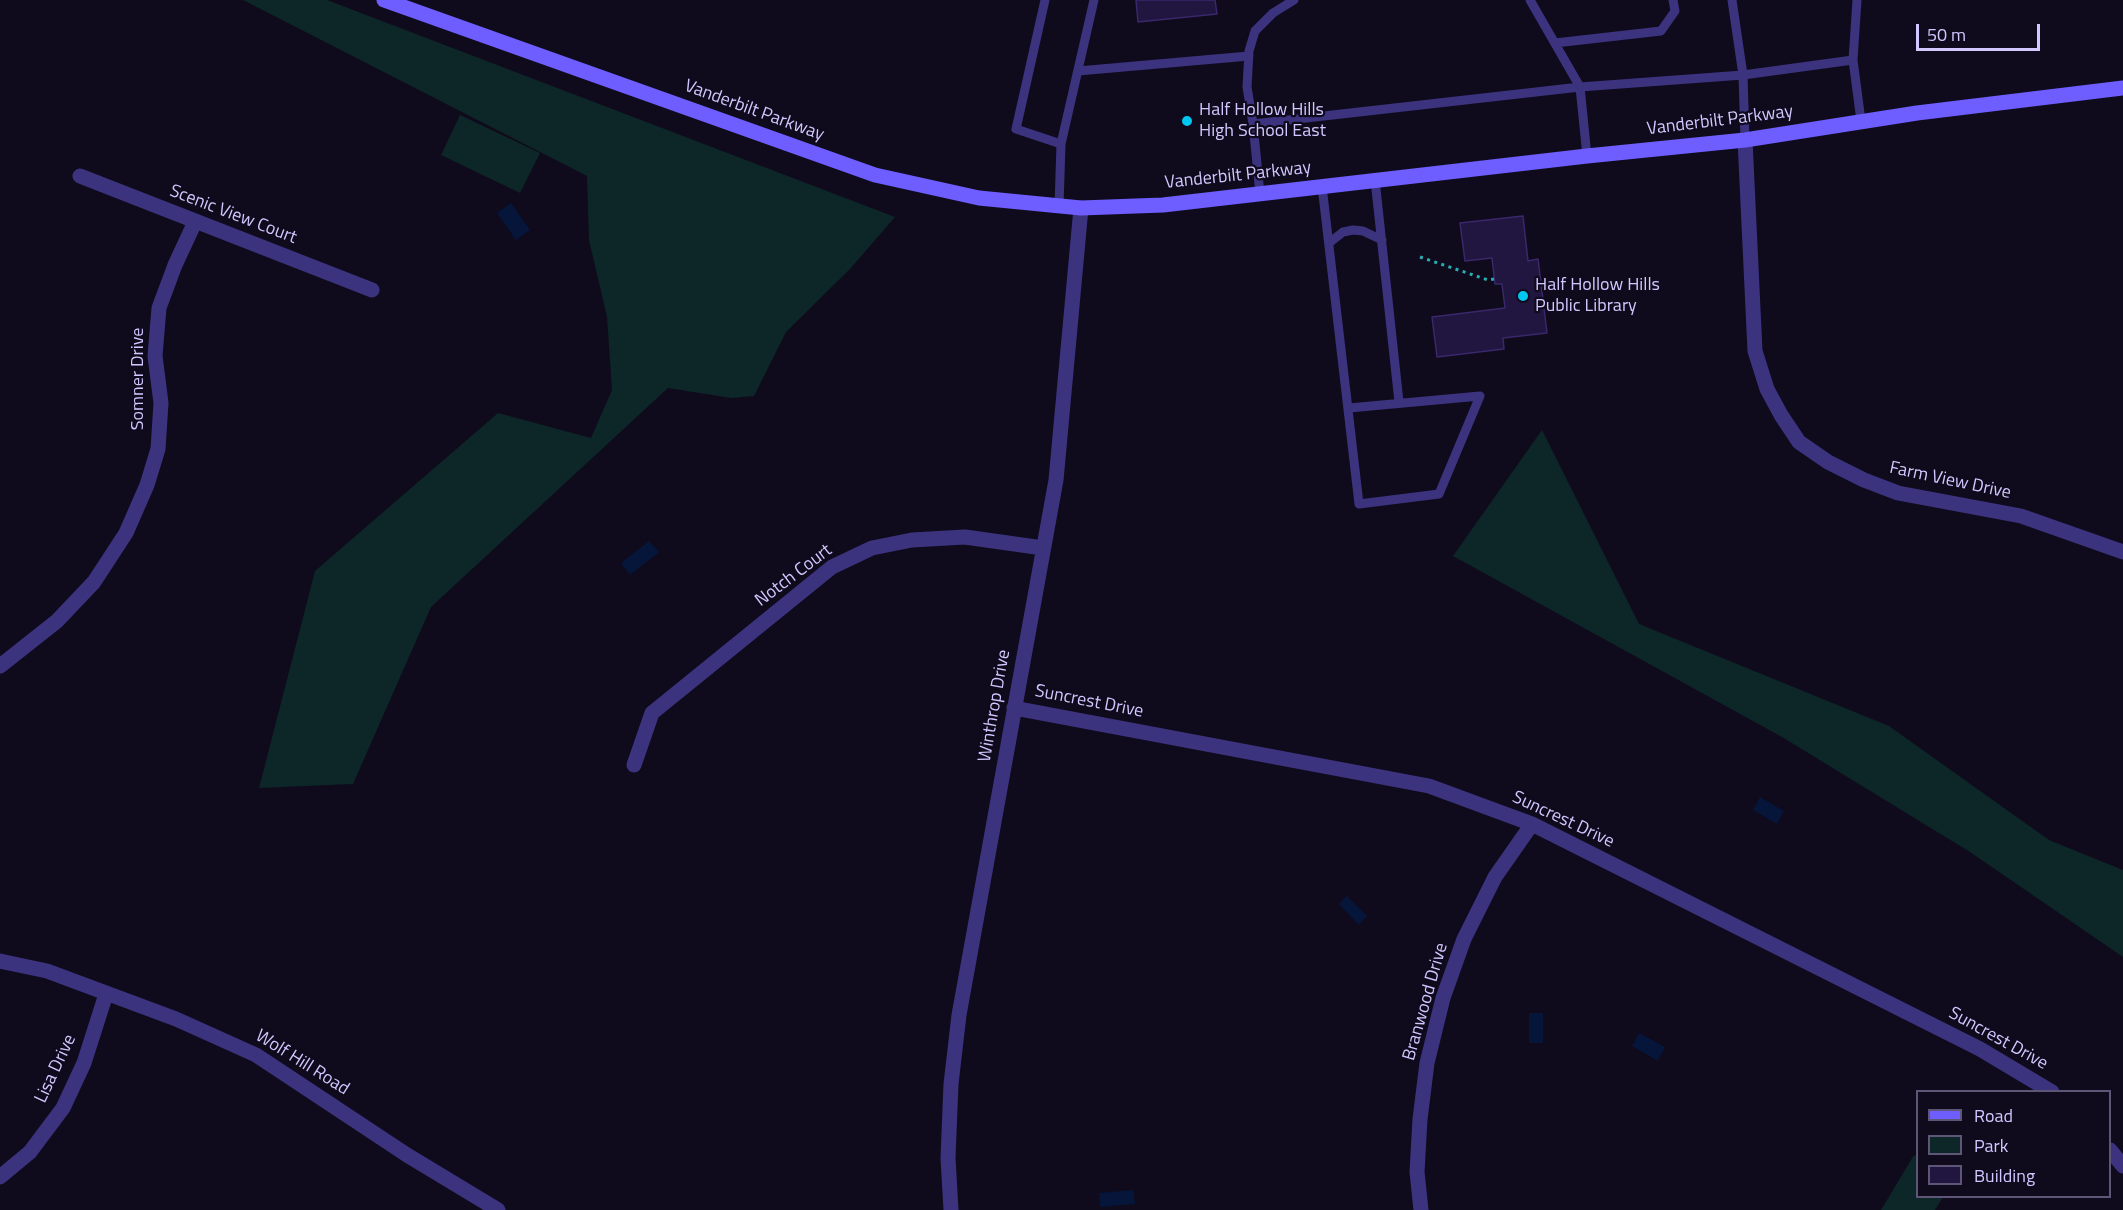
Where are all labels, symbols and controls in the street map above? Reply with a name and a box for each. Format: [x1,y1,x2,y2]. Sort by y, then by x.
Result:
scale bar [1919,12,2044,50]
text: 50 m [1927,21,1966,48]
street label: Vanderbilt Parkway [681,76,827,146]
place label: Half Hollow Hills High School East [1199,100,1326,142]
street label: Vanderbilt Parkway [1646,101,1794,141]
marker: Half Hollow Hills High School East [1180,114,1194,128]
street label: Vanderbilt Parkway [1164,158,1312,194]
street label: Scenic View Court [166,181,300,249]
place label: Half Hollow Hills Public Library [1535,275,1660,318]
marker: Half Hollow Hills Public Library [1516,289,1530,303]
street label: Somner Drive [128,328,150,430]
street label: Farm View Drive [1887,458,2013,504]
street label: Notch Court [751,540,837,612]
street label: Winthrop Drive [974,648,1016,764]
street label: Suncrest Drive [1033,681,1145,723]
street label: Suncrest Drive [1509,787,1617,853]
street label: Branwood Drive [1399,941,1453,1063]
street label: Suncrest Drive [1945,1003,2051,1075]
street label: Wolf Hill Road [251,1026,353,1100]
street label: Lisa Drive [31,1031,81,1107]
legend [1916,1090,2111,1198]
text: Road [1974,1102,2013,1129]
text: Park [1974,1132,2008,1159]
text: Building [1974,1162,2035,1189]

